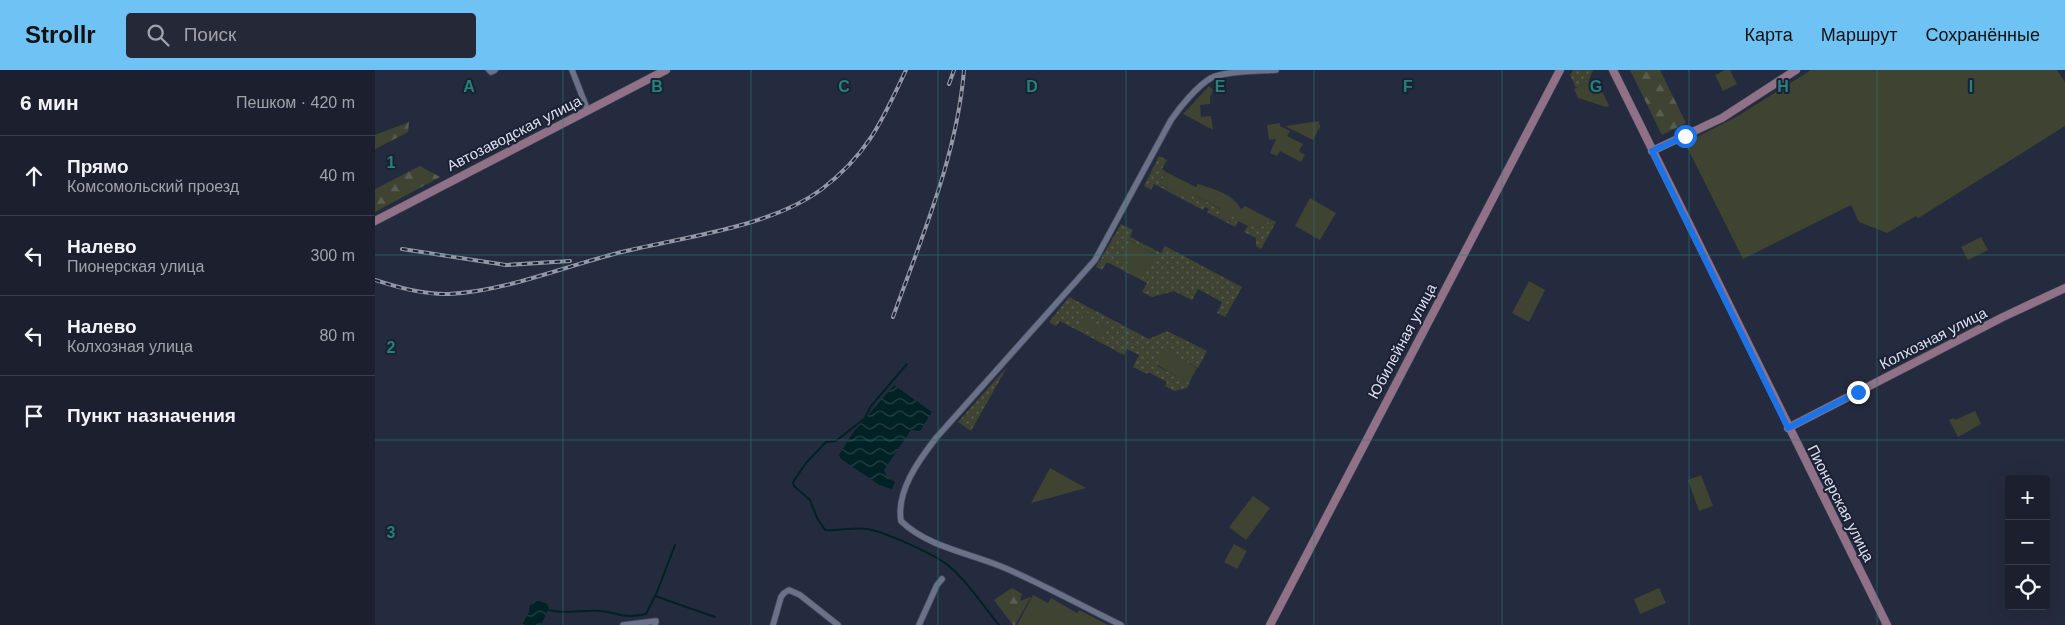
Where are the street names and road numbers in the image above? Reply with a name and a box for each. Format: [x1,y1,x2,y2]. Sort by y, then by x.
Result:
street label: Автозаводская улица [444,91,585,174]
street label: Юбилейная улица [1365,280,1440,401]
street label: Колхозная улица [1877,303,1990,372]
street label: Пионерская улица [1804,442,1878,565]

